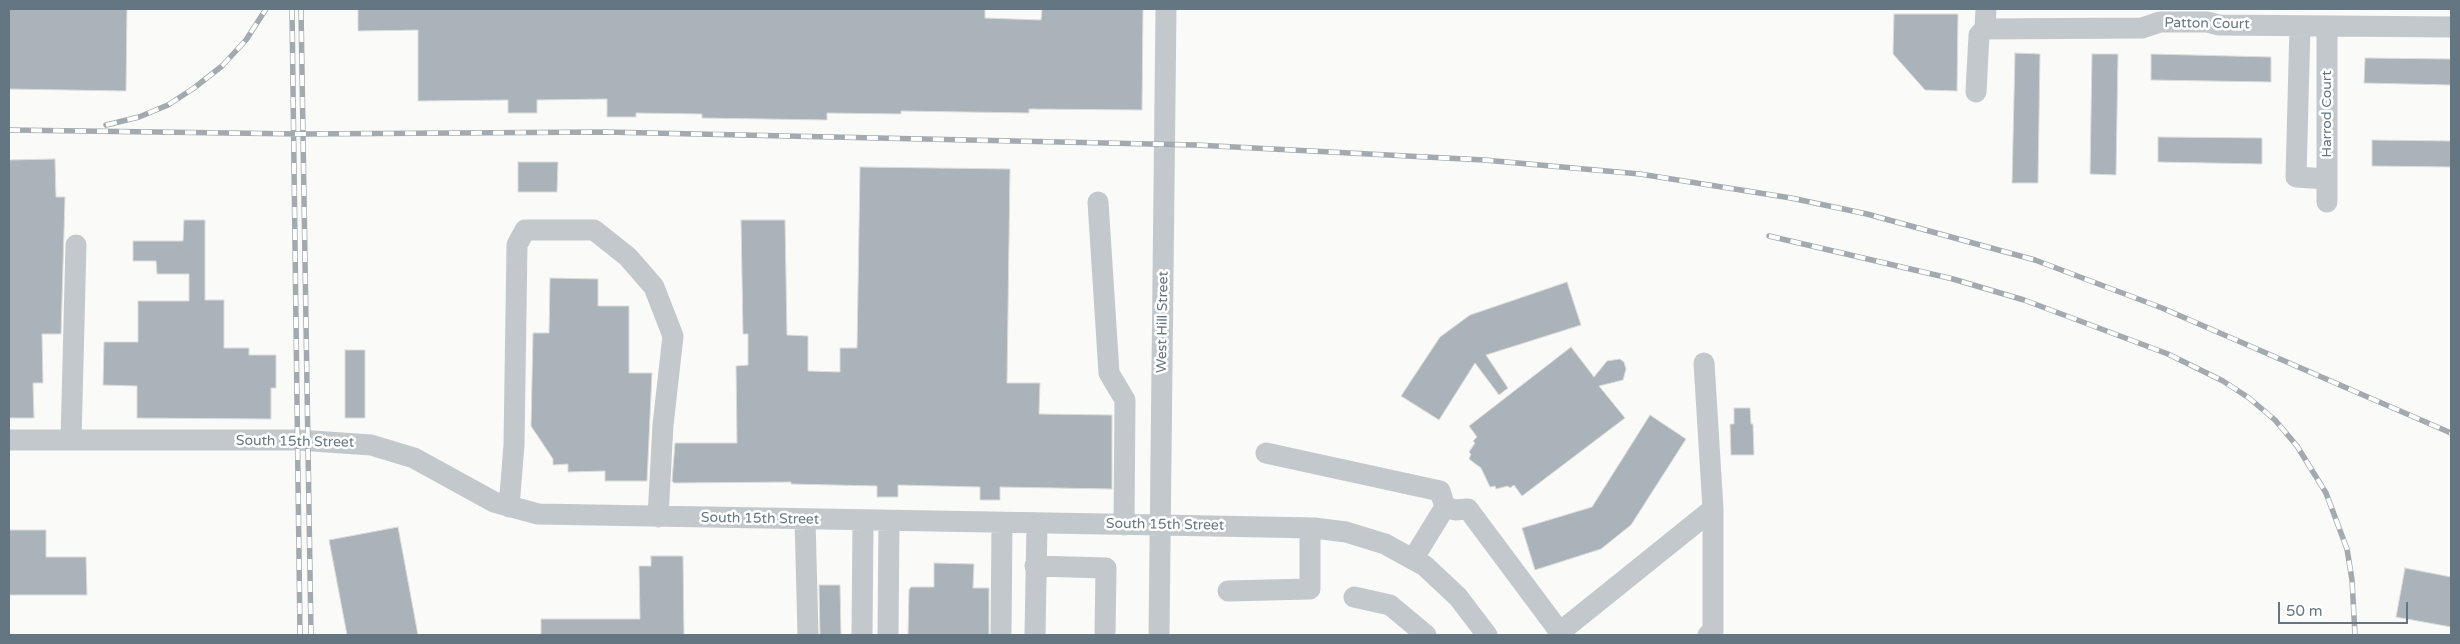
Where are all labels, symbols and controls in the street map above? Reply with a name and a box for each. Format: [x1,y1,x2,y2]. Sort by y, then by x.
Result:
street label: Patton Court [2164,15,2250,33]
street label: Harrod Court [2319,70,2335,158]
street label: West Hill Street [1154,271,1172,373]
street label: South 15th Street [236,433,354,451]
street label: South 15th Street [701,510,819,528]
street label: South 15th Street [1106,516,1224,534]
scale bar [2280,592,2410,624]
text: 50 m [2286,602,2323,620]

